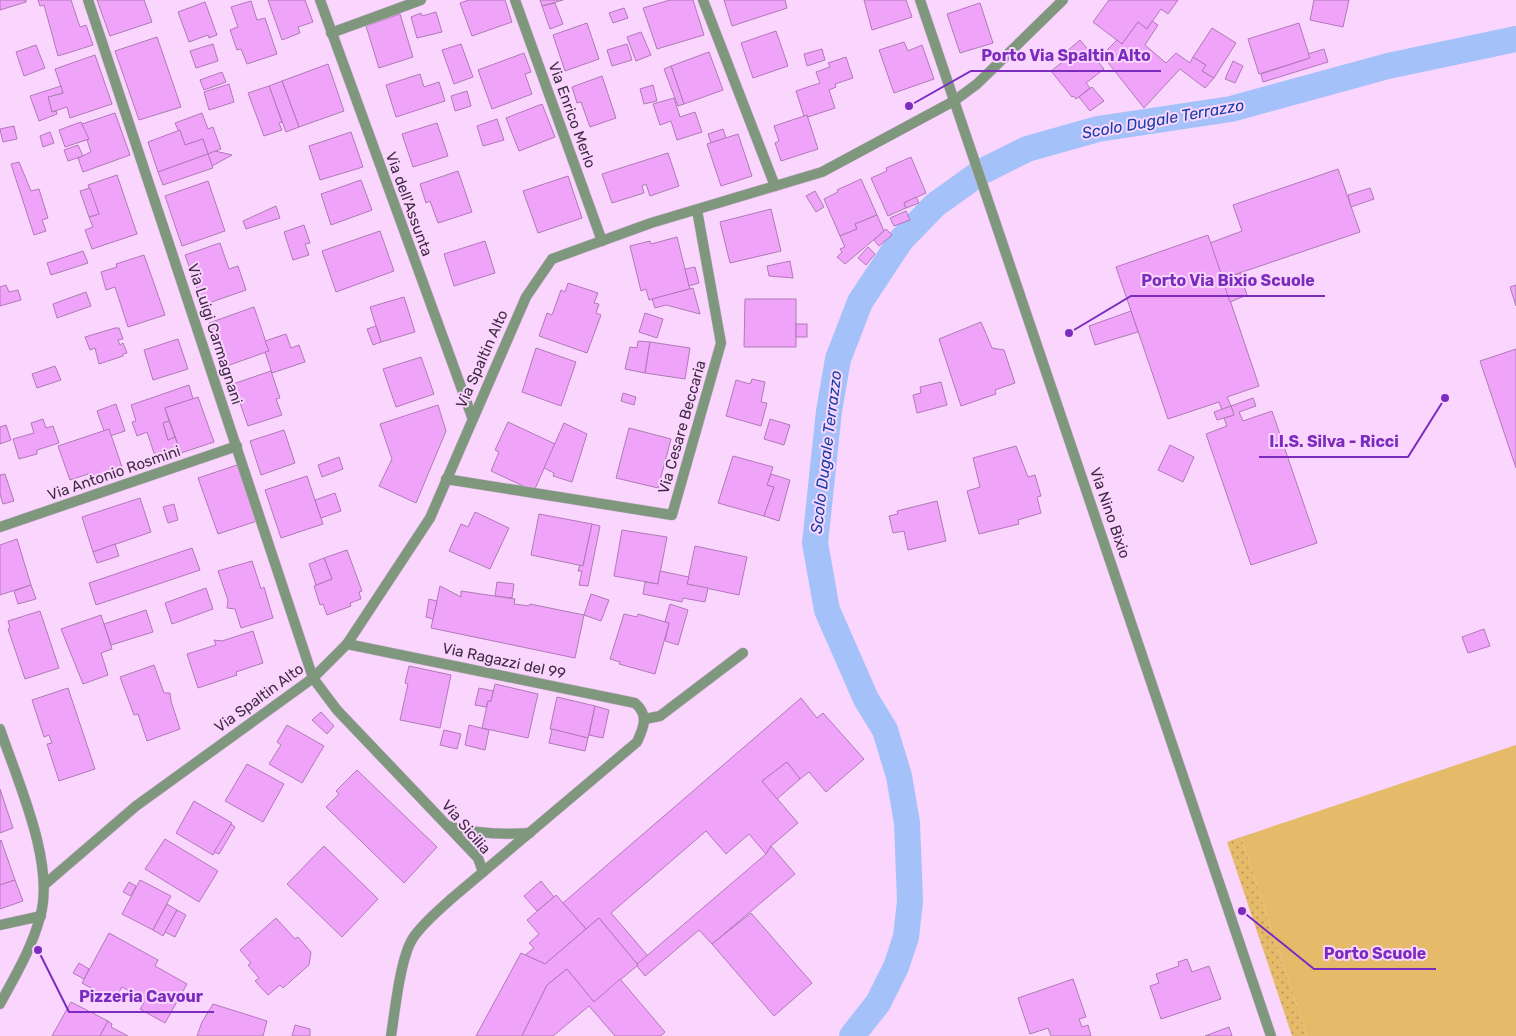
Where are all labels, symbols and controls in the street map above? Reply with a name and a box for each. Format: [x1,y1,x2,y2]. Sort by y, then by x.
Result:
callout: Porto Via Spaltin Alto [971,40,1161,71]
text: Porto Via Spaltin Alto [981,46,1151,65]
street label: Via Enrico Merlo [544,59,600,171]
water label: Scolo Dugale Terrazzo [1080,95,1246,143]
street label: Via dell'Assunta [382,149,436,259]
street label: Via Luigi Carmagnani [184,261,246,407]
callout: Porto Via Bixio Scuole [1131,265,1325,296]
text: Porto Via Bixio Scuole [1141,271,1315,290]
street label: Via Spaltin Alto [452,307,512,411]
street label: Via Cesare Beccaria [654,358,710,496]
water label: Scolo Dugale Terrazzo [807,369,845,535]
callout: I.I.S. Silva - Ricci [1259,426,1408,457]
text: I.I.S. Silva - Ricci [1269,432,1399,451]
street label: Via Antonio Rosmini [45,442,183,504]
street label: Via Nino Bixio [1086,465,1134,561]
street label: Via Ragazzi del 99 [441,639,567,683]
street label: Via Spaltin Alto [211,660,307,736]
street label: Via Sicilia [438,796,494,858]
callout: Porto Scuole [1314,938,1436,969]
text: Porto Scuole [1324,944,1426,963]
callout: Pizzeria Cavour [69,981,214,1012]
text: Pizzeria Cavour [79,987,204,1006]

